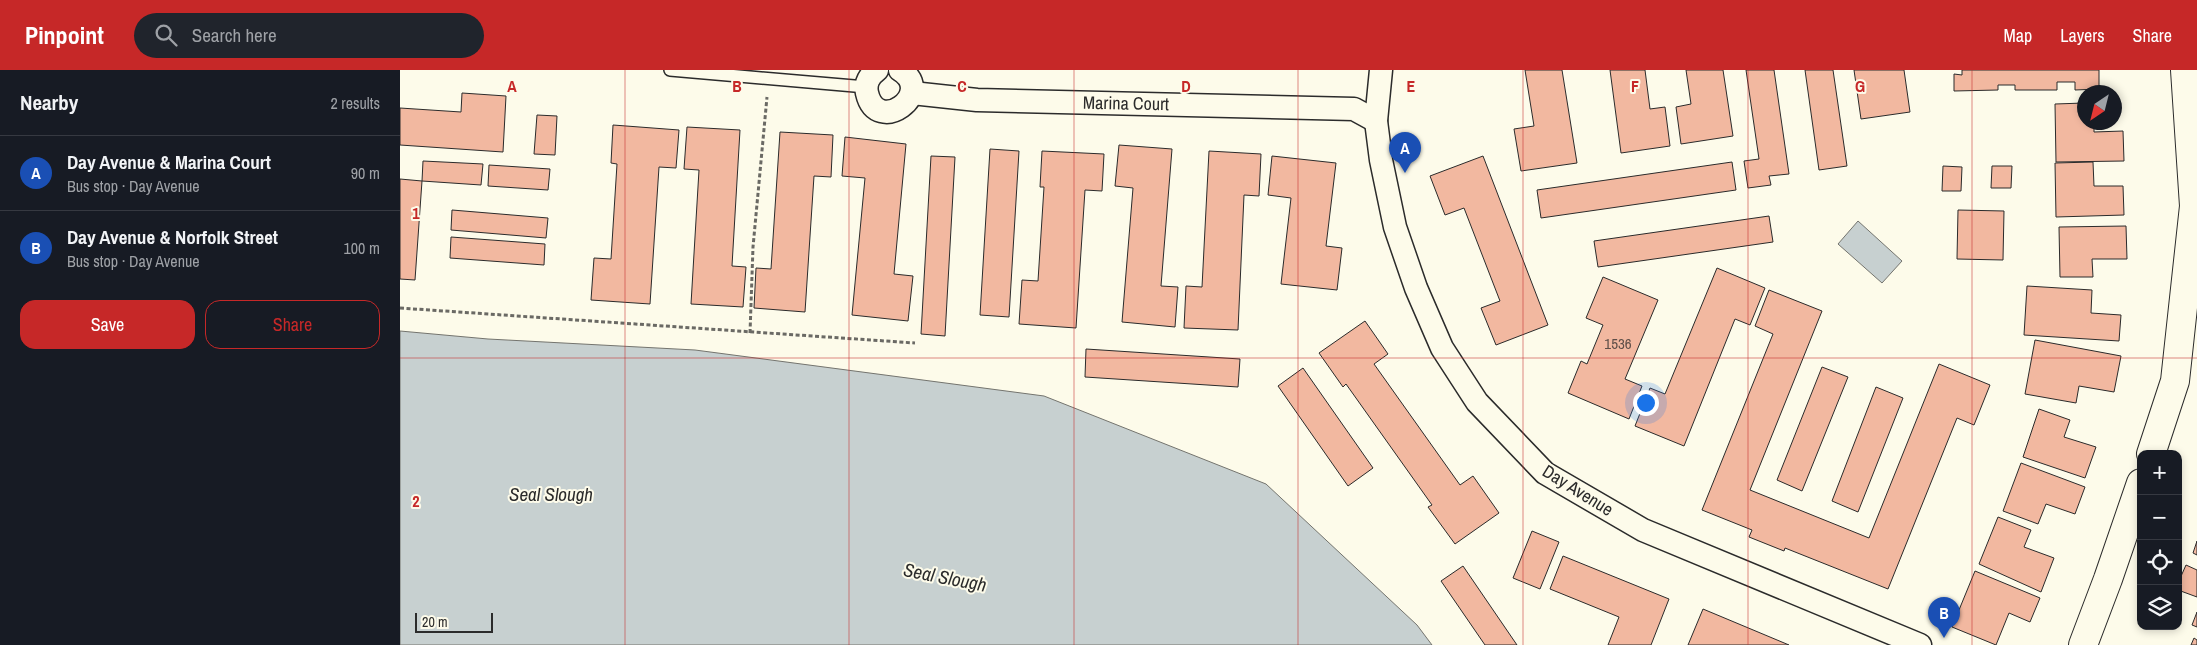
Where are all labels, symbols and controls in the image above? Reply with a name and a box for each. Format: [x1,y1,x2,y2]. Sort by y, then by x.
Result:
search box [134,13,484,58]
text: Pinpoint [25,19,104,51]
icon: search [152,21,180,49]
text: Search here [192,22,277,48]
text: Map [2004,23,2032,48]
text: Layers [2060,23,2105,48]
text: Share [2133,23,2172,48]
text: A [507,75,517,97]
text: B [732,75,742,97]
text: C [957,75,967,97]
text: D [1181,75,1191,97]
text: E [1407,75,1416,97]
text: F [1631,75,1639,97]
text: G [1855,75,1865,97]
north arrow [2077,85,2122,130]
text: Nearby [20,88,78,117]
street label: Marina Court [1083,90,1169,116]
text: 2 results [330,92,380,114]
pin: A [1389,132,1421,173]
text: Day Avenue & Marina Court [67,149,271,175]
text: A [31,162,41,184]
text: 90 m [351,162,380,184]
text: Bus stop · Day Avenue [67,175,200,197]
text: 1 [412,202,420,224]
text: Day Avenue & Norfolk Street [67,224,278,250]
text: B [31,237,41,259]
text: 100 m [344,237,380,259]
text: Bus stop · Day Avenue [67,250,200,272]
button: Save [20,300,195,349]
button: Share [205,300,380,349]
house number: 1536 [1604,333,1632,354]
your location [1633,390,1659,416]
map controls [2137,450,2182,630]
button: + [2137,450,2182,495]
street label: Day Avenue [1538,458,1618,522]
water label: Seal Slough [509,481,593,507]
text: 2 [412,490,420,512]
button: − [2137,495,2182,540]
button: locate [2137,540,2182,585]
water label: Seal Slough [901,556,989,598]
button: layers [2137,585,2182,630]
pin: B [1928,597,1960,638]
scale bar [415,610,492,633]
text: 20 m [422,613,448,631]

